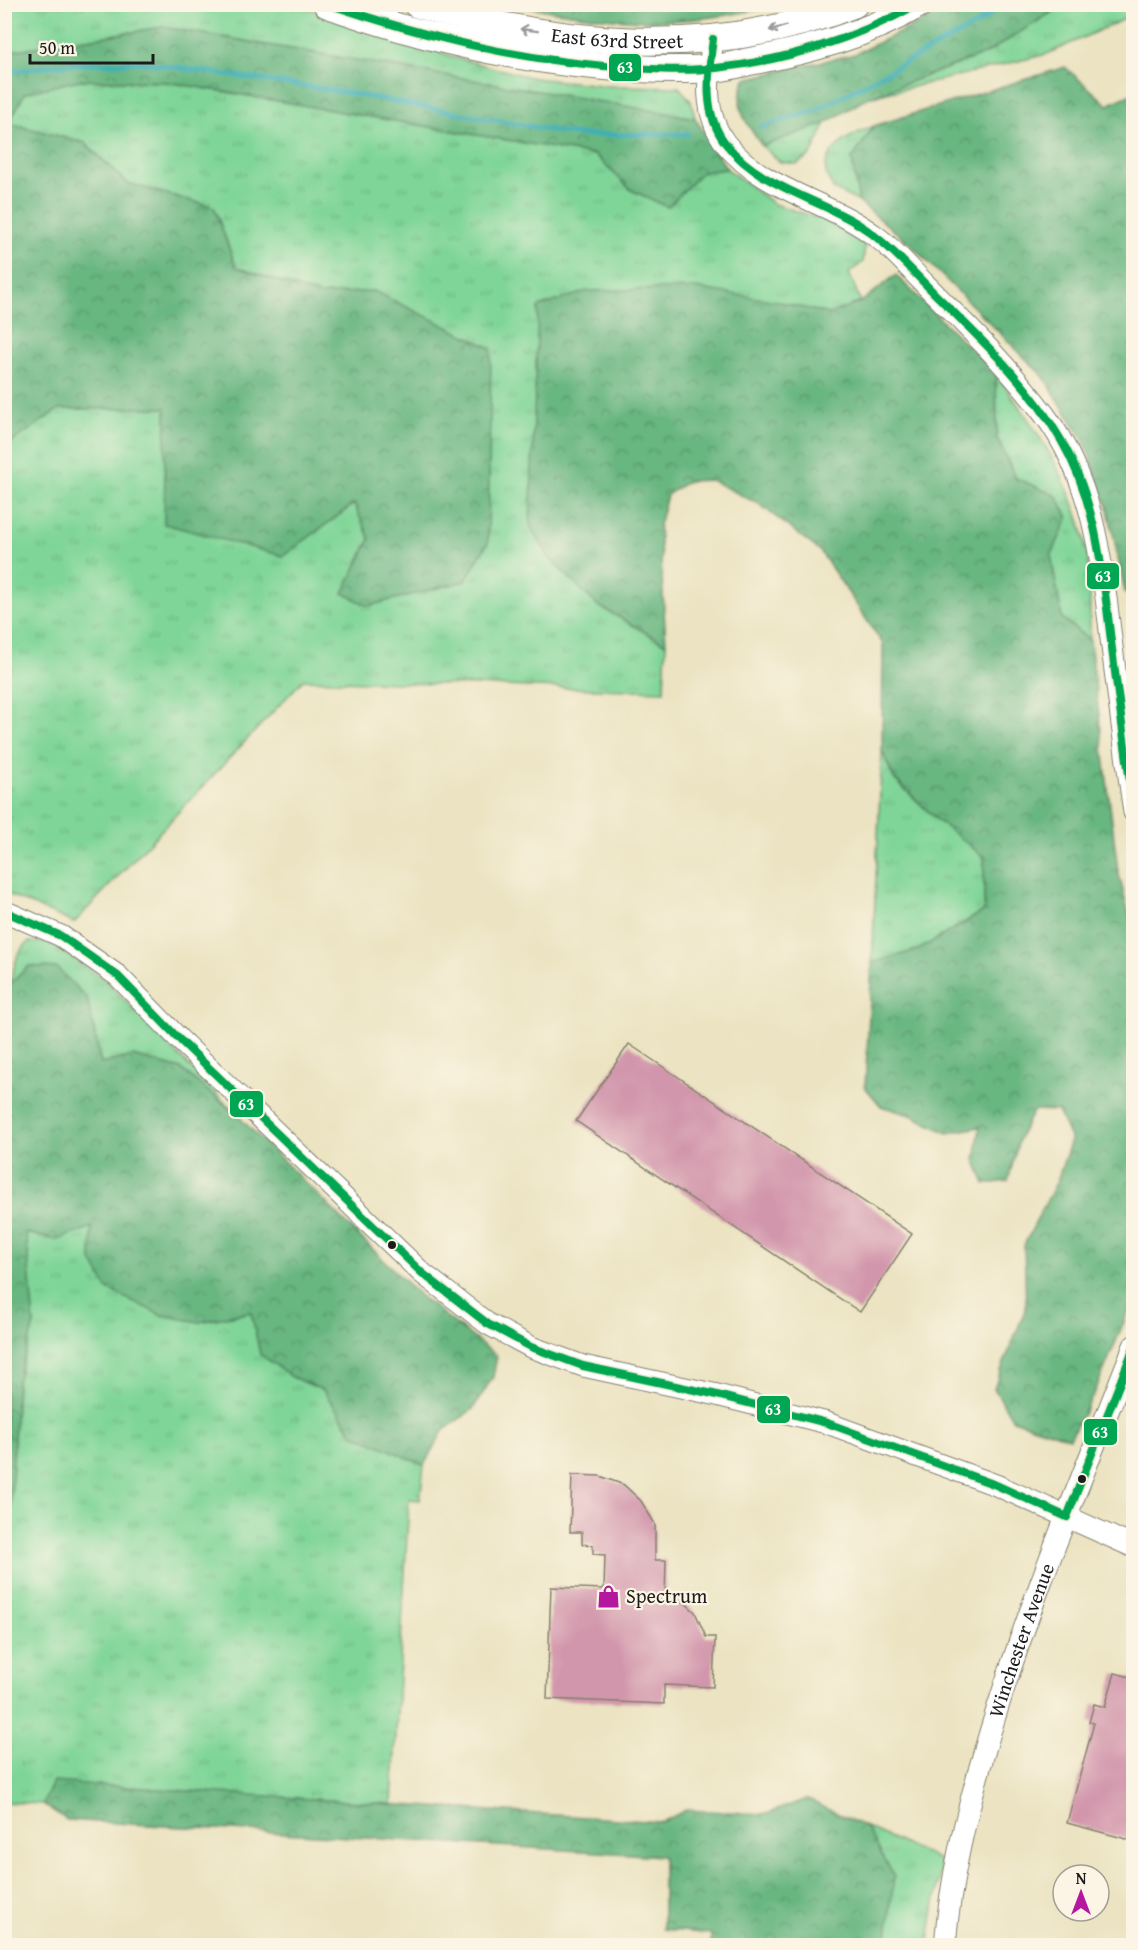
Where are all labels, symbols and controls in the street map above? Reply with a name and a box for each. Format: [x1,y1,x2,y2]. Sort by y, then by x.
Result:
street label: East 63rd Street [550,19,684,55]
one-way arrow [769,23,788,34]
one-way arrow [519,24,539,35]
scale bar [30,27,153,65]
text: 50 m [39,34,75,61]
line badge: 63 [608,53,642,82]
text: 63 [617,55,633,79]
line badge: 63 [1086,562,1120,590]
text: 63 [1095,564,1111,588]
line badge: 63 [229,1090,264,1118]
text: 63 [238,1092,254,1116]
unlabelled marker [386,1239,398,1251]
line badge: 63 [756,1395,791,1424]
text: 63 [765,1397,781,1421]
line badge: 63 [1083,1418,1118,1446]
text: 63 [1092,1420,1108,1444]
unlabelled marker [1076,1473,1088,1485]
street label: Winchester Avenue [981,1559,1061,1721]
place label: Spectrum [626,1581,708,1610]
shop icon: Spectrum [595,1583,621,1609]
north arrow [1051,1863,1111,1923]
text: N [1076,1866,1087,1890]

